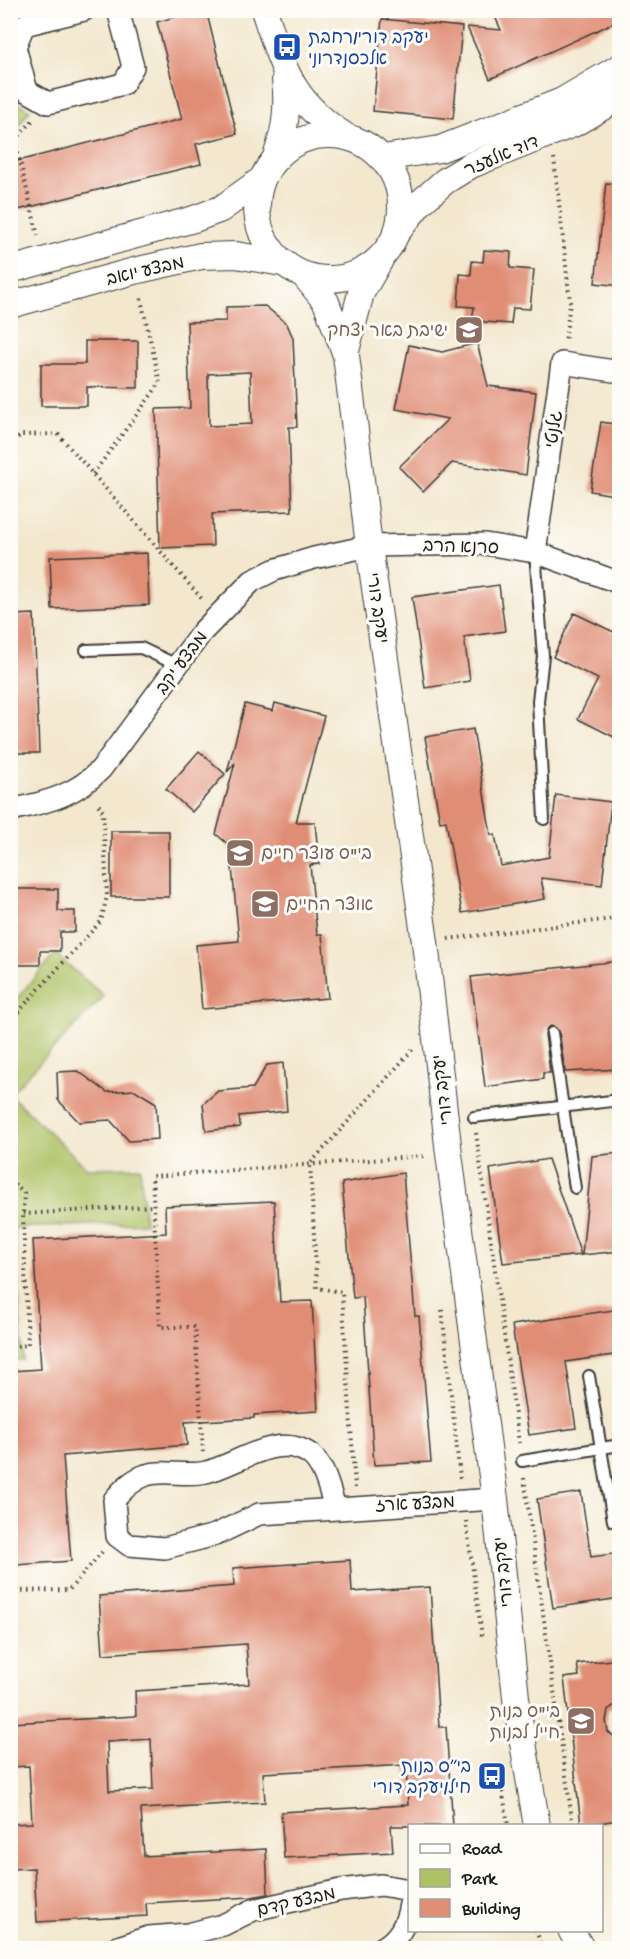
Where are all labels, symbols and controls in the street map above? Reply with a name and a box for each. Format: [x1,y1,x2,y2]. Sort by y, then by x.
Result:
place label: יעקב דורי/רחבת אלכסנדרוני [308,29,429,71]
bus stop icon: יעקב דורי/רחבת אלכסנדרוני [271,31,303,63]
street label: דוד אלעזר [461,131,543,182]
street label: מבצע יואב [104,253,187,292]
school or university icon: ישיבת באר יצחק [453,314,485,346]
place label: ישיבת באר יצחק [327,322,448,343]
street label: גלנטי [541,409,568,449]
street label: סרנא הרב [423,537,499,560]
street label: יעקב דורי [360,572,391,645]
street label: מבצע יקב [153,628,213,699]
school or university icon: בי"ס עוצר חיים [224,837,256,869]
place label: בי"ס עוצר חיים [261,845,372,866]
school or university icon: אוצר החיים [249,888,281,920]
place label: אוצר החיים [286,896,373,917]
street label: יעקב דורי [430,1053,459,1126]
street label: מבצע ארז [375,1493,456,1518]
street label: יעקב דורי [491,1535,520,1608]
place label: בי"ס בנות חייל לבנות [489,1703,560,1745]
school or university icon: בי"ס בנות חייל לבנות [565,1705,597,1737]
place label: בי״ס בנות חיל/יעקב דורי [373,1758,471,1800]
bus stop icon: בי״ס בנות חיל/יעקב דורי [476,1760,508,1792]
legend [408,1824,603,1932]
text: Road [462,1840,503,1861]
text: Park [461,1870,498,1891]
street label: מבצע קדם [255,1884,338,1923]
text: Building [461,1900,521,1921]

